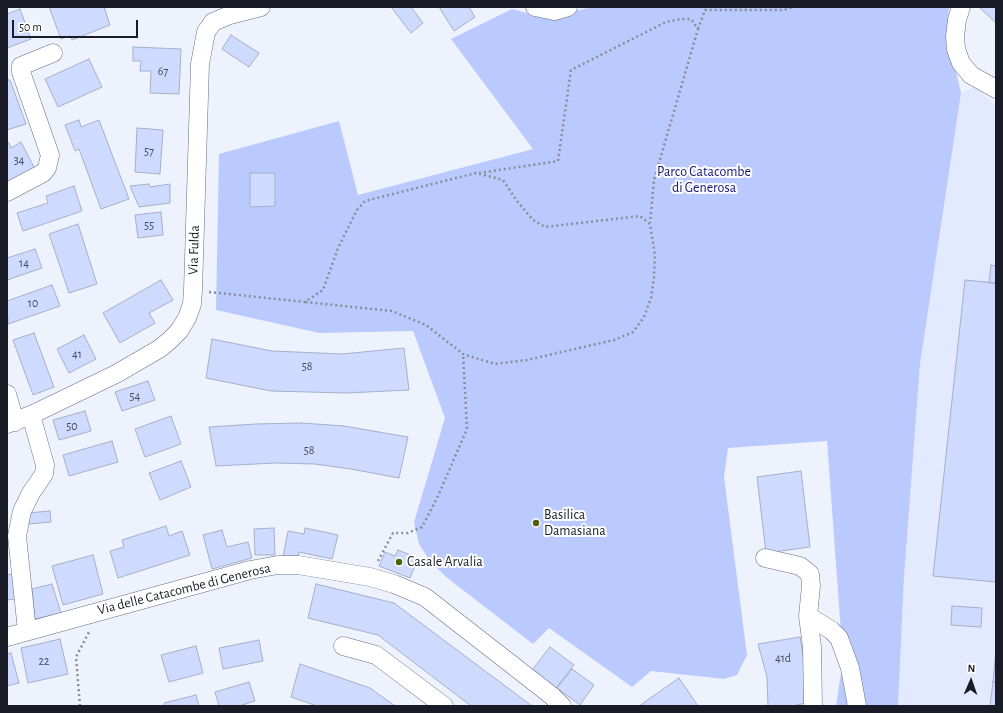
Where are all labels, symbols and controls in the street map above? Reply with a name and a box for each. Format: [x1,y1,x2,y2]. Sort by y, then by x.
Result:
scale bar [14,12,140,38]
text: 50 m [19,21,42,33]
house number: 67 [158,64,168,78]
house number: 57 [144,144,154,158]
house number: 34 [14,153,24,167]
park label: Parco Catacombe di Generosa [657,164,751,196]
house number: 55 [144,218,154,232]
street label: Via Fulda [185,225,203,275]
house number: 14 [19,256,29,270]
house number: 10 [28,296,38,310]
house number: 41 [72,347,82,361]
house number: 58 [302,359,312,373]
house number: 54 [130,389,140,403]
house number: 50 [66,419,78,433]
house number: 58 [304,443,314,457]
place label: Basilica Damasiana [544,507,606,540]
marker: Basilica Damasiana [531,518,541,528]
place label: Casale Arvalia [407,554,483,570]
marker: Casale Arvalia [394,557,404,567]
street label: Via delle Catacombe di Generosa [96,559,272,619]
house number: 41d [775,651,791,665]
house number: 22 [39,654,49,668]
north arrow [951,661,991,701]
text: N [967,663,975,674]

